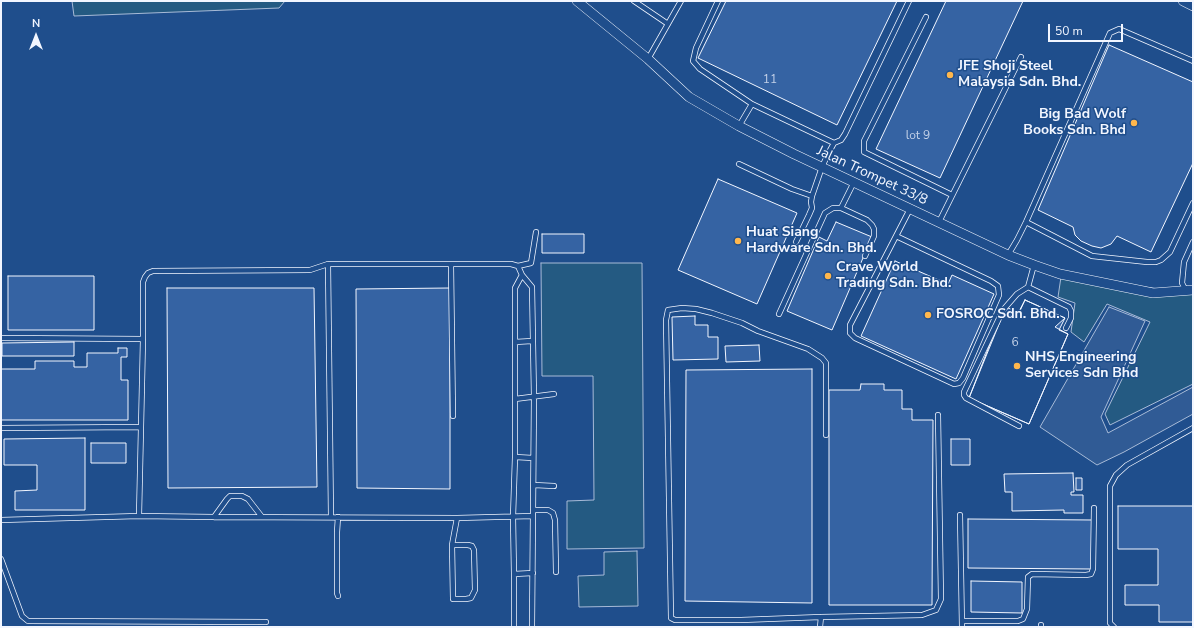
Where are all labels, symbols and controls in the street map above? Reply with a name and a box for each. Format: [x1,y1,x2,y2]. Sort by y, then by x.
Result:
north arrow [16,16,56,56]
text: N [32,16,40,31]
scale bar [1050,16,1125,42]
text: 50 m [1055,23,1083,39]
place label: JFE Shoji Steel Malaysia Sdn. Bhd. [958,59,1081,92]
marker: JFE Shoji Steel Malaysia Sdn. Bhd. [945,70,955,80]
house number: 11 [763,73,777,87]
place label: Big Bad Wolf Books Sdn. Bhd [1023,107,1126,140]
marker: Big Bad Wolf Books Sdn. Bhd [1129,118,1139,128]
house number: lot 9 [906,129,930,143]
street label: Jalan Trompet 33/8 [814,143,930,209]
place label: Huat Siang Hardware Sdn. Bhd. [746,225,877,258]
marker: Huat Siang Hardware Sdn. Bhd. [733,236,743,246]
place label: Crave World Trading Sdn. Bhd. [836,260,951,292]
marker: Crave World Trading Sdn. Bhd. [823,271,833,281]
place label: FOSROC Sdn. Bhd. [936,307,1060,323]
marker: FOSROC Sdn. Bhd. [923,310,933,320]
house number: 6 [1011,336,1019,350]
place label: NHS Engineering Services Sdn Bhd [1025,350,1138,382]
marker: NHS Engineering Services Sdn Bhd [1012,361,1022,371]

